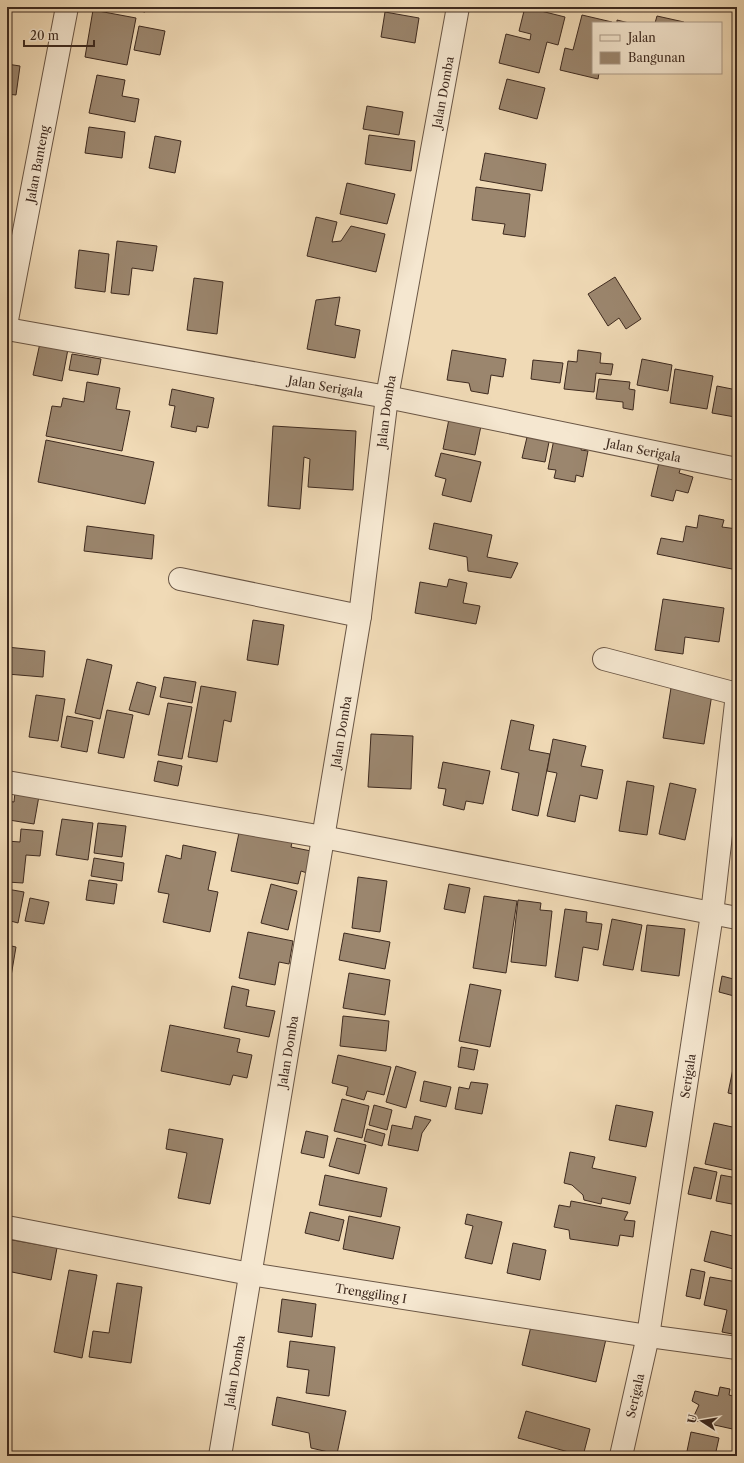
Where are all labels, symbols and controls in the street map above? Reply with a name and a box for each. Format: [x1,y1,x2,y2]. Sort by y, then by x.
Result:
scale bar [24,22,94,48]
legend [592,22,722,74]
text: 20 m [30,28,59,43]
text: Jalan [626,30,656,45]
text: Bangunan [628,50,686,65]
street label: Jalan Domba [428,54,457,131]
street label: Jalan Banteng [22,123,52,206]
street label: Jalan Serigala [285,372,365,400]
street label: Jalan Domba [373,373,398,450]
street label: Jalan Serigala [603,434,683,465]
street label: Jalan Domba [327,694,354,771]
street label: Jalan Domba [274,1014,301,1091]
street label: Serigala [677,1052,698,1099]
street label: Trenggiling I [334,1280,408,1306]
street label: Jalan Domba [220,1333,248,1410]
street label: Serigala [622,1371,647,1419]
north arrow [682,1401,722,1441]
text: U [684,1413,700,1425]

